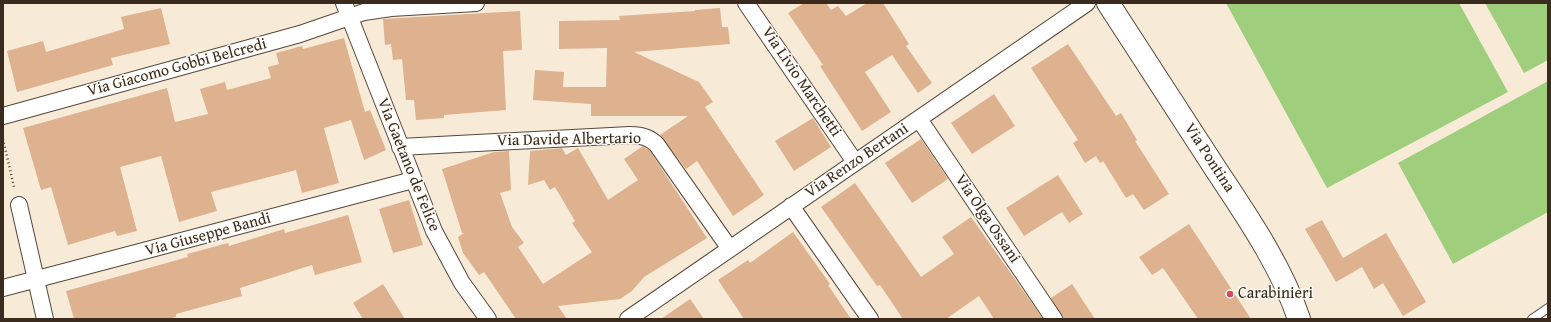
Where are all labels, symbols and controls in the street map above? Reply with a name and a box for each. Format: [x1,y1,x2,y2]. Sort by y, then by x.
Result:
street label: Via Livio Marchetti [757,23,845,141]
street label: Via Giacomo Gobbi Belcredi [85,35,269,101]
street label: Via Gaetano de Felice [372,95,444,235]
street label: Via Renzo Bertani [802,119,912,203]
street label: Via Pontina [1180,120,1238,196]
street label: Via Davide Albertario [497,129,641,151]
street label: Via Olga Ossani [950,171,1024,267]
street label: Via Giuseppe Bandi [143,209,273,261]
place label: Carabinieri [1238,284,1313,304]
marker: Carabinieri [1225,289,1235,299]

